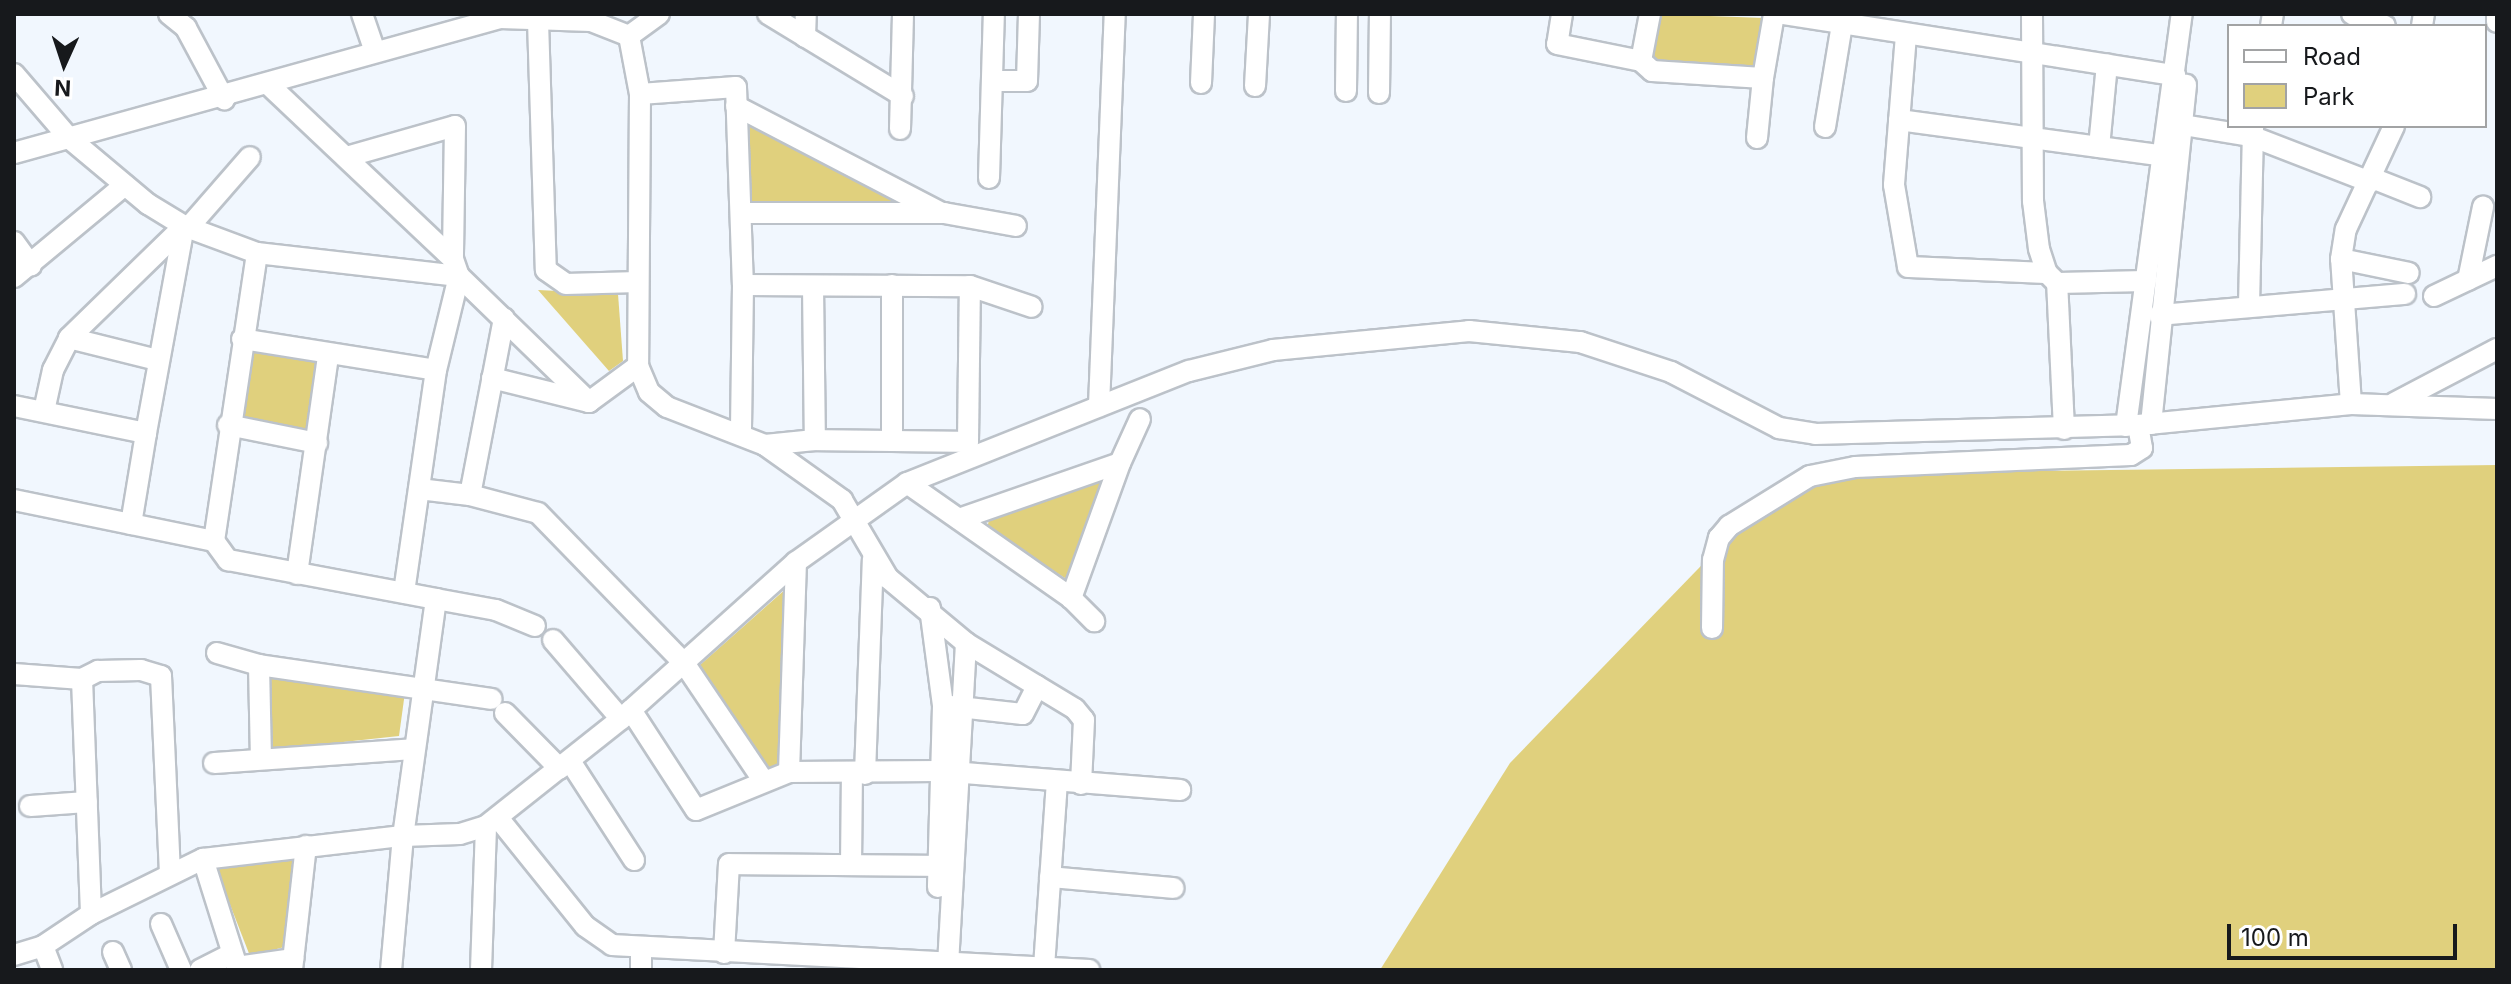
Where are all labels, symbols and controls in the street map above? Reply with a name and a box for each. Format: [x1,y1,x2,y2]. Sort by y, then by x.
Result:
north arrow [24,24,104,104]
legend [2227,24,2487,128]
text: Road [2303,42,2361,71]
text: N [54,75,72,101]
text: Park [2303,82,2354,111]
scale bar [2231,908,2461,958]
text: 100 m [2241,923,2309,952]

